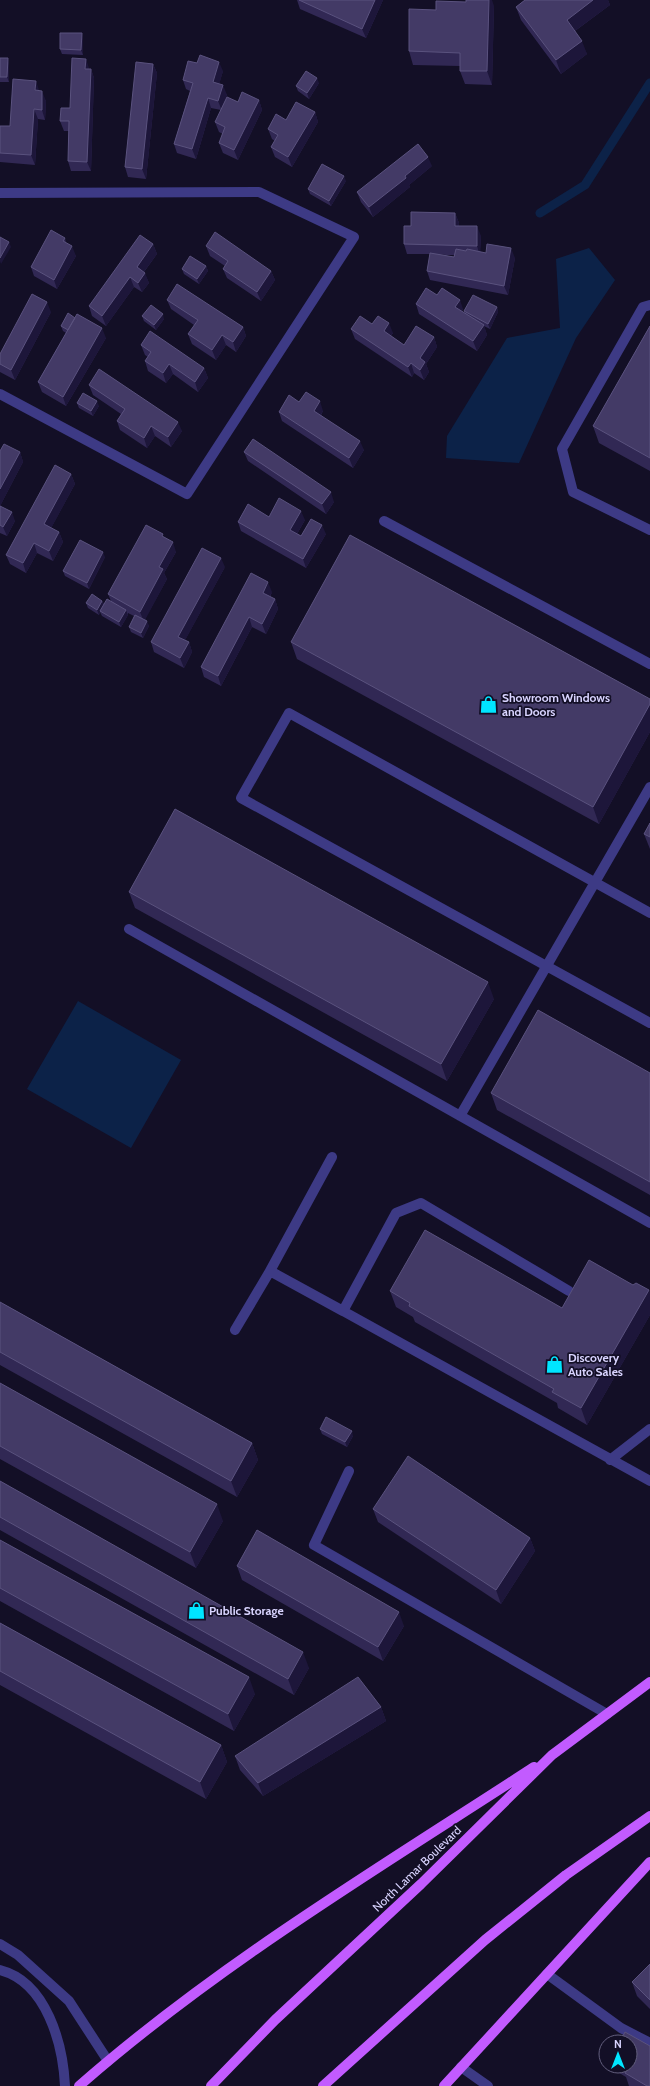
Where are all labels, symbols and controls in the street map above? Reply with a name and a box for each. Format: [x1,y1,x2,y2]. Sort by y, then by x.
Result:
place label: Showroom Windows and Doors [502,690,610,719]
shop icon: Showroom Windows and Doors [479,695,499,715]
place label: Discovery Auto Sales [568,1350,623,1379]
shop icon: Discovery Auto Sales [545,1355,565,1375]
shop icon: Public Storage [186,1601,206,1621]
place label: Public Storage [209,1603,284,1618]
street label: North Lamar Boulevard [369,1823,464,1915]
north arrow [598,2034,638,2074]
text: N [614,2037,622,2051]

